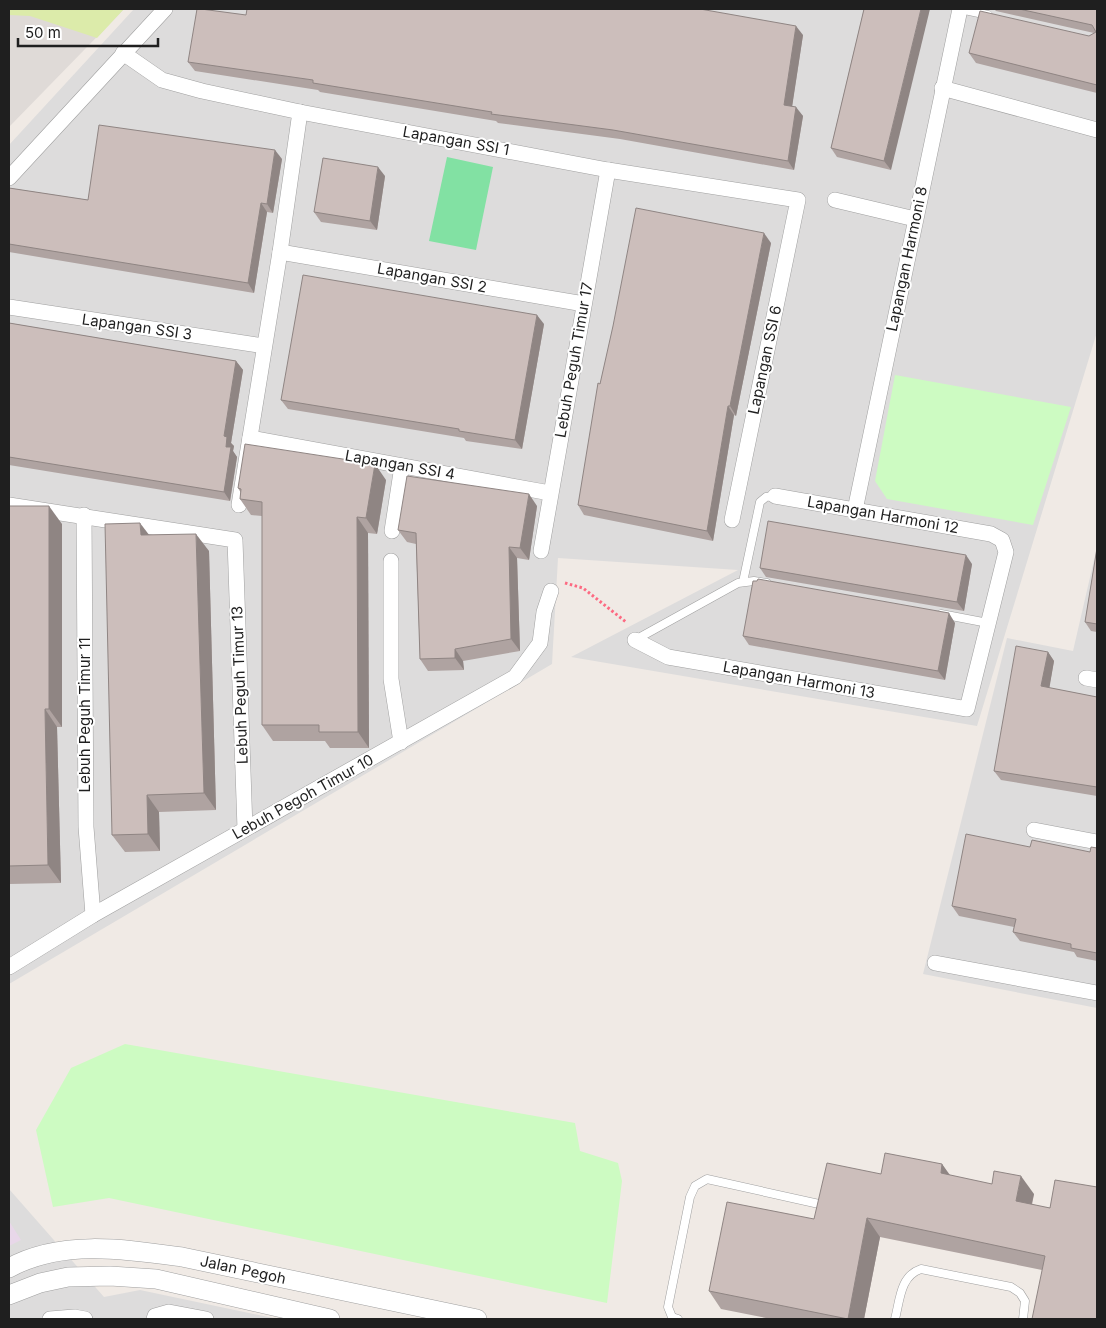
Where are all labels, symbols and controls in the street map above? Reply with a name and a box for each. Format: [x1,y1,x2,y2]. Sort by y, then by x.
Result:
scale bar [18,15,158,47]
text: 50 m [25,23,61,42]
street label: Lapangan SSI 1 [401,122,511,159]
street label: Lapangan Harmoni 8 [882,185,931,333]
street label: Lapangan SSI 2 [376,259,488,296]
street label: Lebuh Peguh Timur 17 [550,281,597,439]
street label: Lapangan SSI 6 [744,304,785,416]
street label: Lapangan SSI 3 [81,309,193,344]
street label: Lapangan SSI 4 [344,445,457,484]
street label: Lapangan Harmoni 12 [806,492,960,537]
street label: Lebuh Peguh Timur 13 [227,606,252,764]
street label: Lebuh Peguh Timur 11 [75,637,94,793]
street label: Lapangan Harmoni 13 [722,657,877,702]
street label: Lebuh Pegoh Timur 10 [229,750,377,843]
street label: Jalan Pegoh [198,1251,288,1288]

